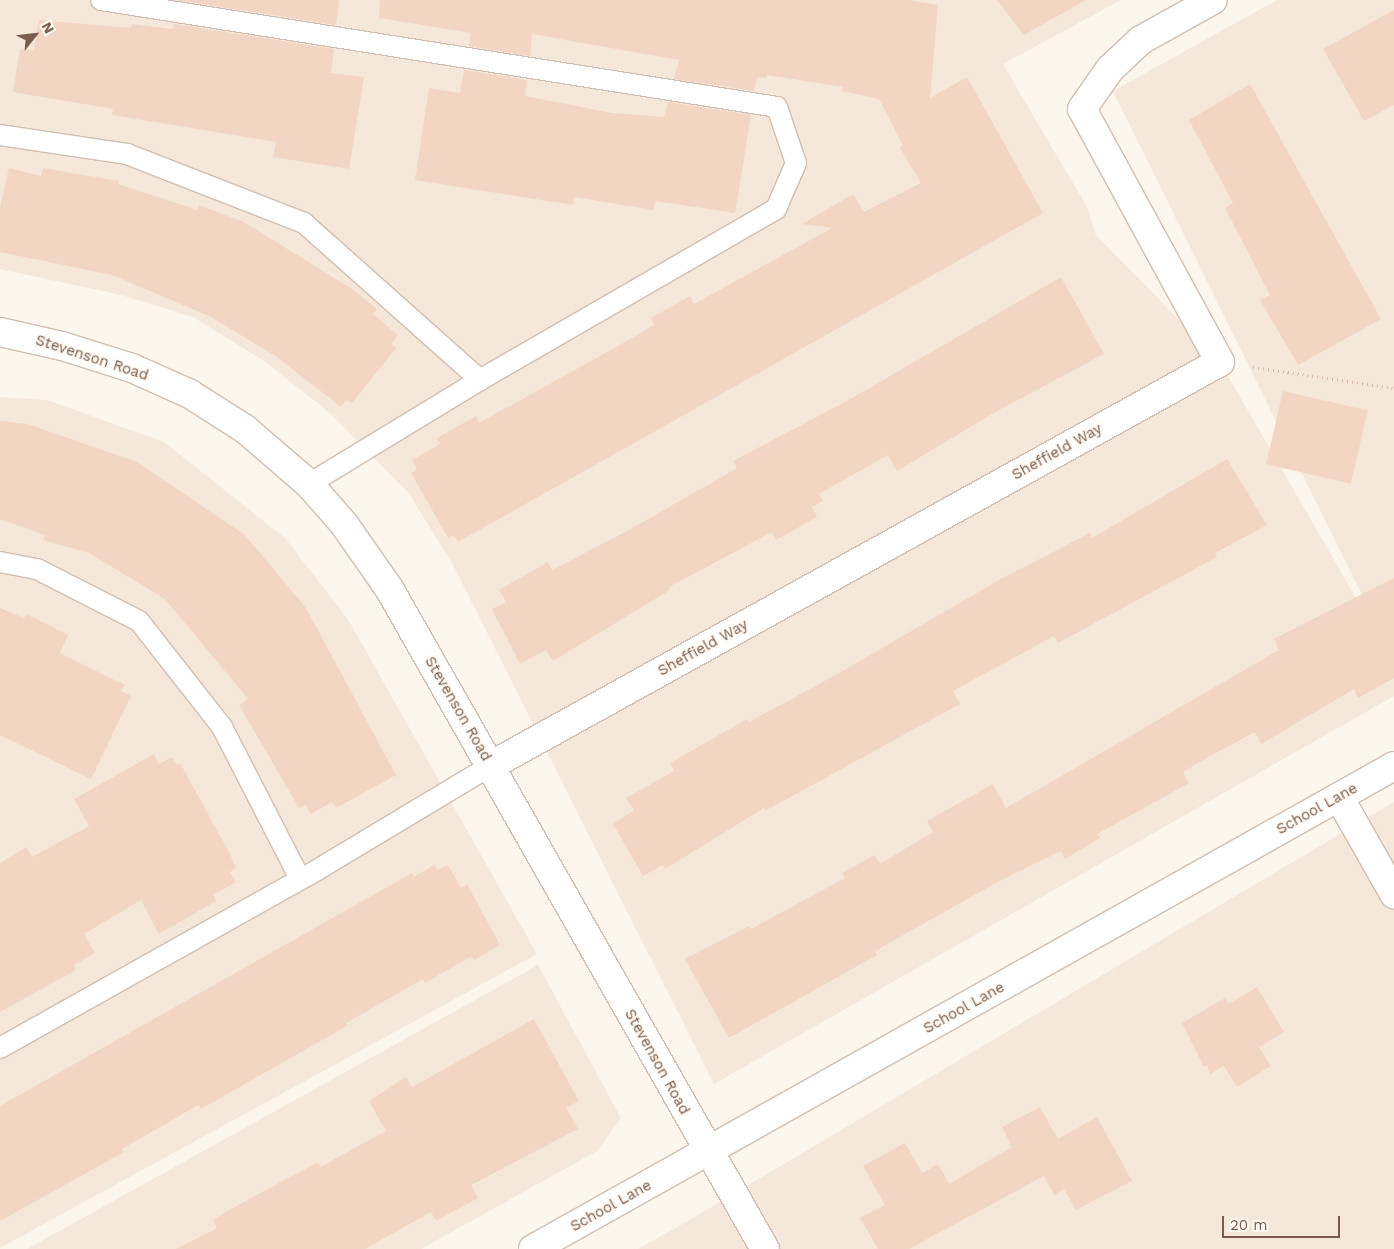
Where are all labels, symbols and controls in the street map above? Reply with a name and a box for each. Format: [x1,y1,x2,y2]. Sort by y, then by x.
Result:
north arrow [10,10,60,60]
text: N [39,19,58,36]
street label: Stevenson Road [33,331,151,385]
street label: Sheffield Way [1009,420,1105,484]
street label: Sheffield Way [655,616,751,680]
street label: Stevenson Road [421,653,495,765]
street label: School Lane [1273,779,1361,839]
street label: School Lane [920,978,1008,1038]
street label: Stevenson Road [621,1006,693,1118]
street label: School Lane [567,1176,655,1236]
scale bar [1224,1206,1342,1238]
text: 20 m [1230,1216,1268,1234]

